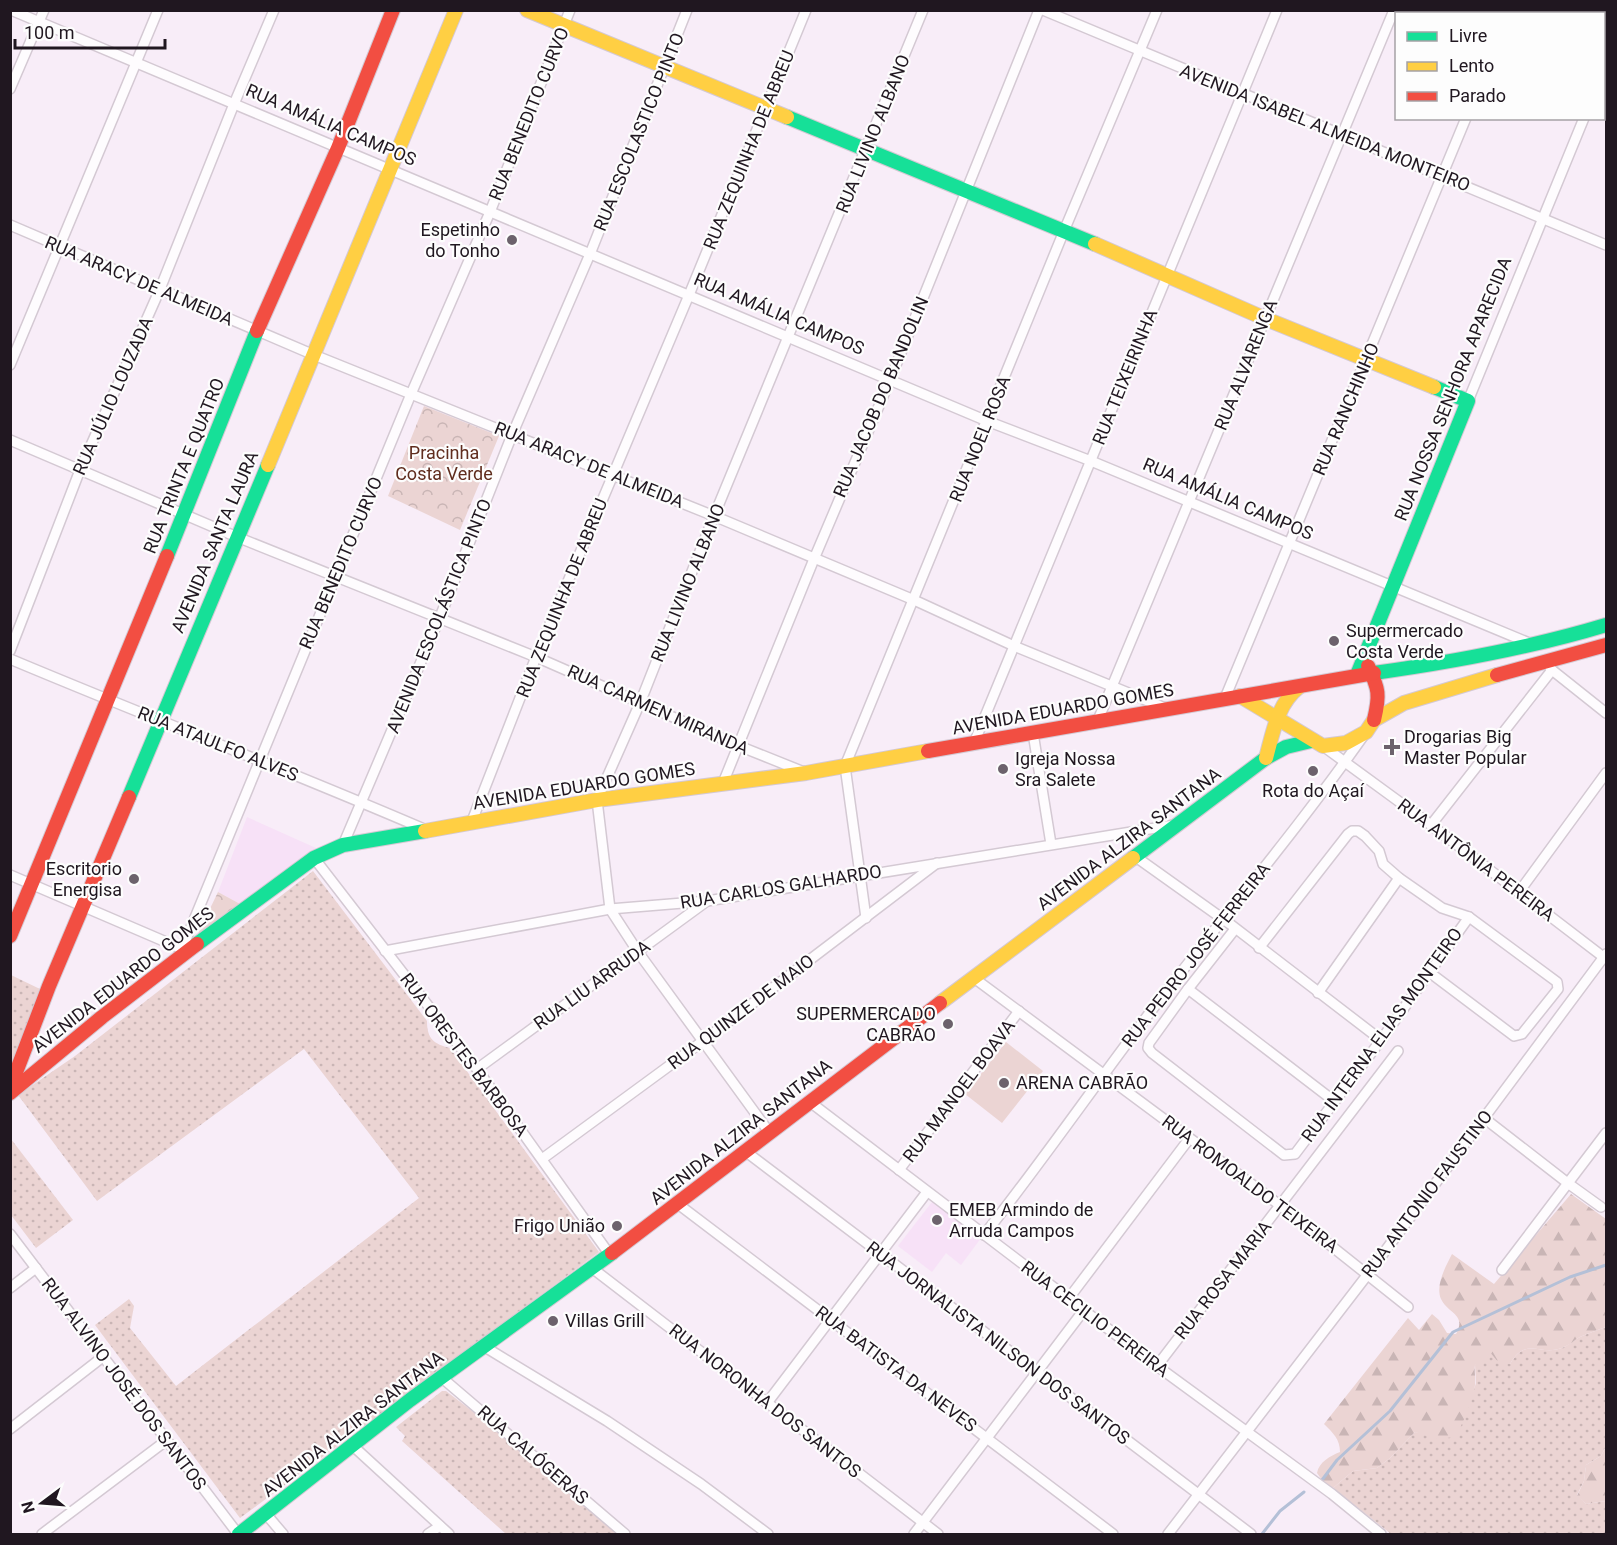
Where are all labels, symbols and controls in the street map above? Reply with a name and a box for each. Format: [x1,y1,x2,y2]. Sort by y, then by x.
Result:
scale bar [15,12,165,50]
legend [1395,12,1605,120]
text: 100 m [24,22,75,43]
street label: RUA BENEDITO CURVO [484,24,573,204]
text: Livre [1449,25,1487,46]
street label: RUA ESCOLASTICO PINTO [589,30,688,234]
street label: RUA ZEQUINHA DE ABREU [699,47,798,253]
street label: RUA LIVINO ALBANO [831,52,914,216]
text: Lento [1449,55,1494,76]
street label: AVENIDA ISABEL ALMEIDA MONTEIRO [1177,59,1473,196]
street label: RUA AMÁLIA CAMPOS [243,79,420,170]
text: Parado [1449,85,1506,106]
place label: Espetinho do Tonho [420,219,500,261]
street label: RUA ARACY DE ALMEIDA [42,231,237,330]
marker: Espetinho do Tonho [505,233,519,247]
street label: RUA NOSSA SENHORA APARECIDA [1390,254,1515,524]
street label: RUA AMÁLIA CAMPOS [691,268,868,359]
street label: RUA JACOB DO BANDOLIN [829,293,932,500]
street label: RUA ALVARENGA [1210,296,1281,433]
street label: RUA TEIXEIRINHA [1088,306,1161,448]
street label: RUA JÚLIO LOUZADA [68,313,157,478]
street label: RUA RANCHINHO [1308,339,1383,478]
street label: RUA NOEL ROSA [945,372,1015,505]
street label: RUA TRINTA E QUATRO [139,375,228,557]
street label: RUA ARACY DE ALMEIDA [491,417,687,512]
park label: Pracinha Costa Verde [395,442,493,484]
street label: AVENIDA SANTA LAURA [167,447,262,636]
street label: RUA AMÁLIA CAMPOS [1140,453,1317,544]
street label: RUA BENEDITO CURVO [295,473,386,652]
street label: RUA ZEQUINHA DE ABREU [512,495,611,701]
street label: AVENIDA ESCOLÁSTICA PINTO [382,496,495,736]
street label: RUA LIVINO ALBANO [646,501,729,665]
place label: Supermercado Costa Verde [1346,620,1463,662]
marker: Supermercado Costa Verde [1327,634,1341,648]
street label: RUA CARMEN MIRANDA [564,660,752,759]
street label: AVENIDA EDUARDO GOMES [951,679,1176,738]
street label: RUA ATAULFO ALVES [135,702,302,786]
place label: Drogarias Big Master Popular [1404,726,1527,768]
marker: Drogarias Big Master Popular [1385,740,1399,754]
place label: Igreja Nossa Sra Salete [1015,748,1116,790]
street label: AVENIDA EDUARDO GOMES [471,758,697,813]
marker: Igreja Nossa Sra Salete [996,762,1010,776]
street label: AVENIDA ALZIRA SANTANA [1033,763,1225,914]
marker: Rota do Açaí [1306,764,1320,778]
place label: Rota do Açaí [1262,780,1364,801]
street label: RUA ANTÔNIA PEREIRA [1394,794,1559,926]
place label: Escritorio Energisa [46,858,122,900]
street label: RUA PEDRO JOSÉ FERREIRA [1117,858,1274,1051]
street label: RUA CARLOS GALHARDO [679,860,883,913]
marker: Escritorio Energisa [127,872,141,886]
street label: AVENIDA EDUARDO GOMES [28,902,218,1057]
street label: RUA INTERNA ELIAS MONTEIRO [1297,924,1466,1146]
street label: RUA LIU ARRUDA [530,935,654,1034]
street label: RUA QUINZE DE MAIO [664,950,818,1073]
street label: RUA ORESTES BARBOSA [396,969,533,1141]
place label: SUPERMERCADO CABRÃO [796,1003,936,1045]
street label: RUA MANOEL BOAVA [898,1015,1019,1166]
marker: SUPERMERCADO CABRÃO [941,1017,955,1031]
street label: AVENIDA ALZIRA SANTANA [646,1054,836,1209]
place label: ARENA CABRÃO [1016,1072,1148,1093]
marker: ARENA CABRÃO [997,1076,1011,1090]
street label: RUA ANTONIO FAUSTINO [1357,1106,1496,1281]
street label: RUA ROMOALDO TEIXEIRA [1158,1110,1343,1257]
place label: EMEB Armindo de Arruda Campos [949,1199,1093,1241]
marker: EMEB Armindo de Arruda Campos [930,1213,944,1227]
place label: Frigo União [514,1215,605,1236]
street label: RUA ROSA MARIA [1170,1216,1276,1343]
marker: Frigo União [610,1219,624,1233]
street label: RUA JORNALISTA NILSON DOS SANTOS [863,1237,1134,1449]
street label: RUA CECILIO PEREIRA [1017,1256,1173,1381]
street label: RUA ALVINO JOSÉ DOS SANTOS [38,1273,211,1494]
street label: RUA BATISTA DA NEVES [812,1301,981,1436]
place label: Villas Grill [565,1310,645,1331]
marker: Villas Grill [546,1314,560,1328]
street label: RUA NORONHA DOS SANTOS [665,1319,866,1482]
street label: AVENIDA ALZIRA SANTANA [258,1346,448,1501]
street label: RUA CALÓGERAS [474,1401,593,1509]
north arrow [12,1473,72,1533]
text: N [17,1499,39,1515]

